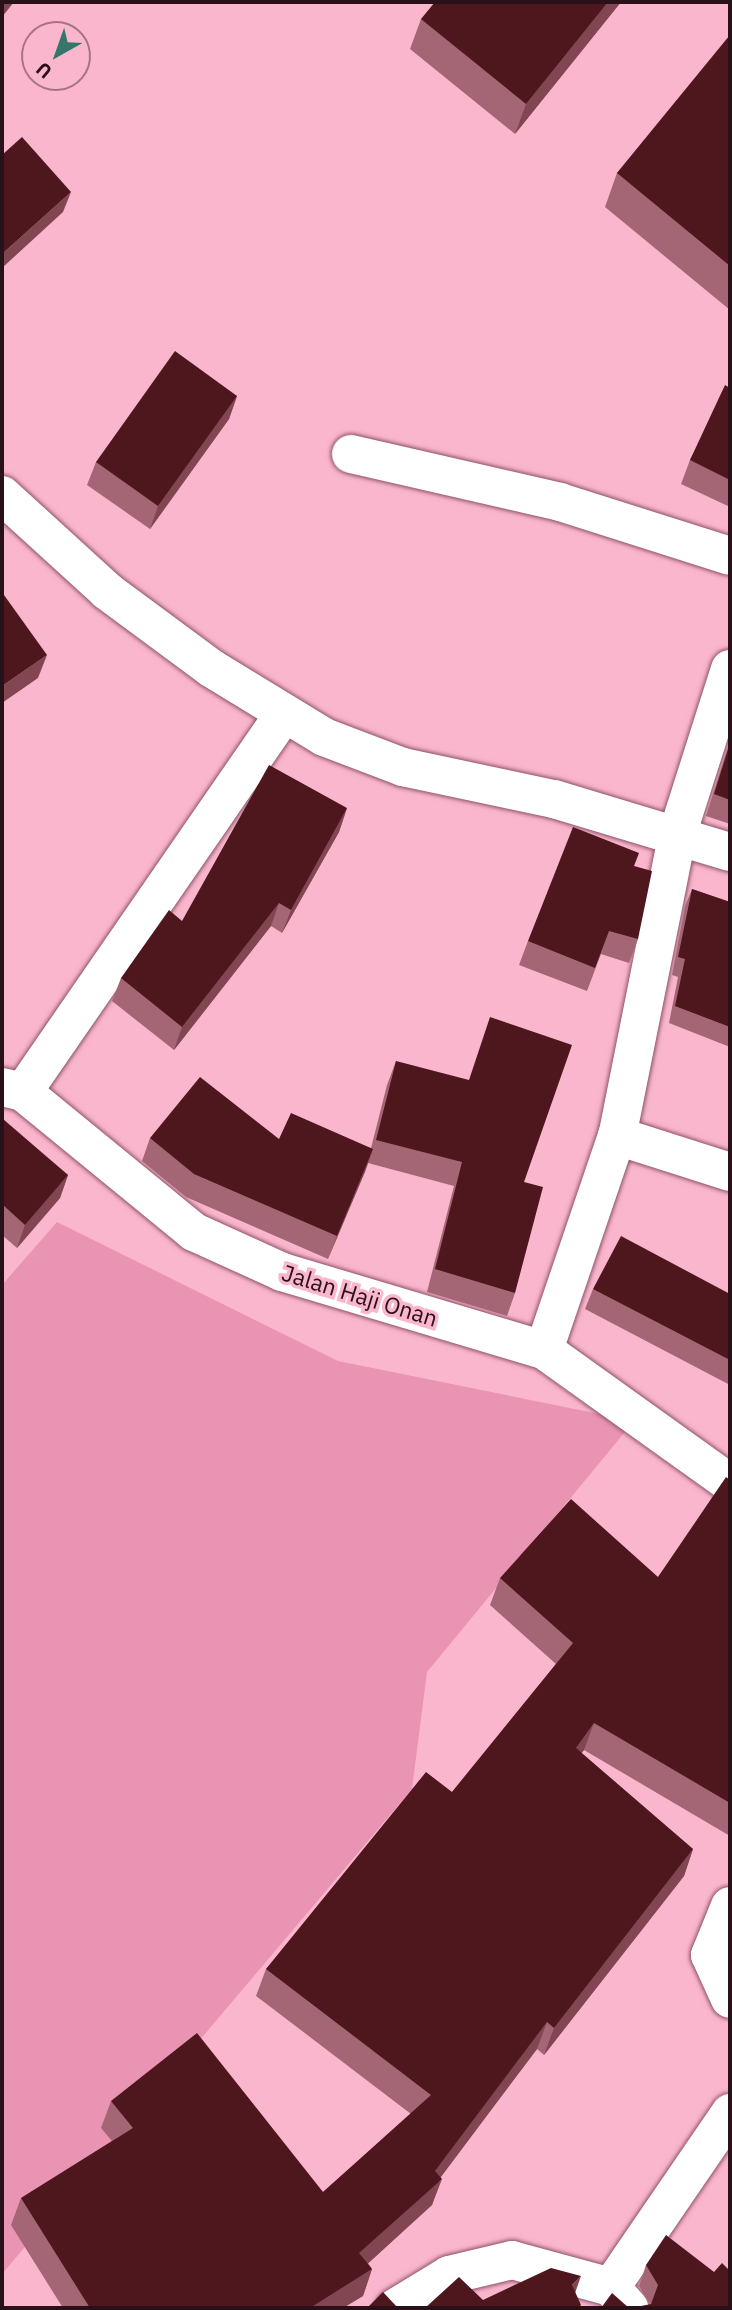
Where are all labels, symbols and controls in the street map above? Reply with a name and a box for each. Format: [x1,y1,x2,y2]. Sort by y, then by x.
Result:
north arrow [21,21,91,91]
text: U [31,57,57,84]
street label: Jalan Haji Onan [279,1258,441,1332]

